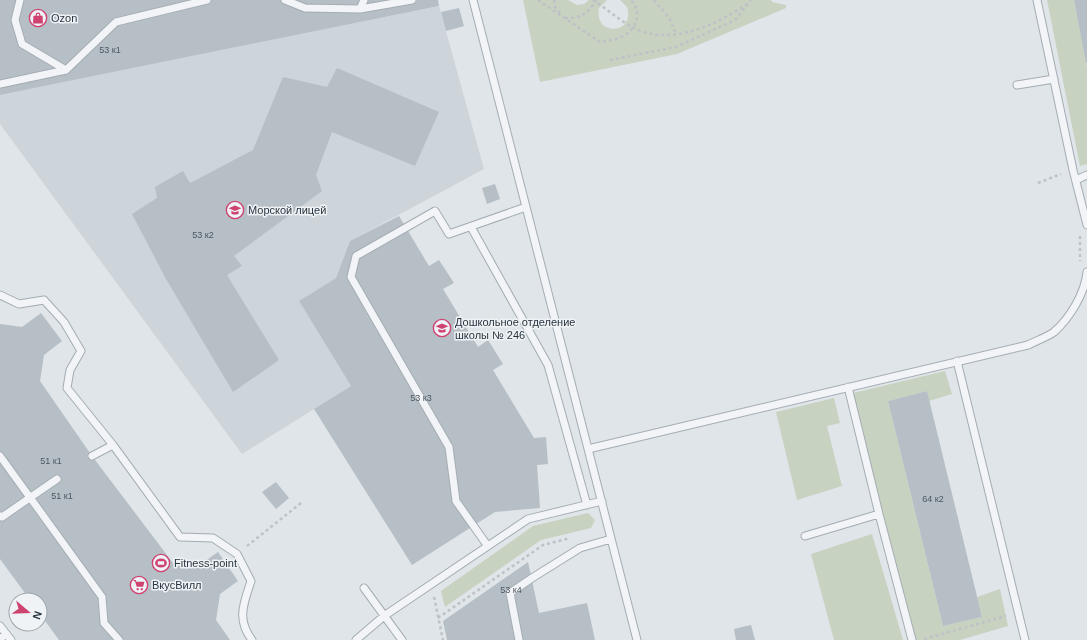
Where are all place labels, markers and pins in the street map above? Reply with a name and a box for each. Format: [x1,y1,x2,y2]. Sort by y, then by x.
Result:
shop icon: Ozon [28,8,48,28]
place label: Ozon [51,12,77,24]
school or university icon: Морской лицей [225,200,245,220]
place label: Морской лицей [248,204,326,216]
place label: Дошкольное отделение школы № 246 [455,316,575,341]
school or university icon: Дошкольное отделение школы № 246 [432,318,452,338]
sports icon: Fitness-point [151,553,171,573]
place label: Fitness-point [174,557,237,569]
supermarket icon: ВкусВилл [129,575,149,595]
place label: ВкусВилл [152,579,201,591]

